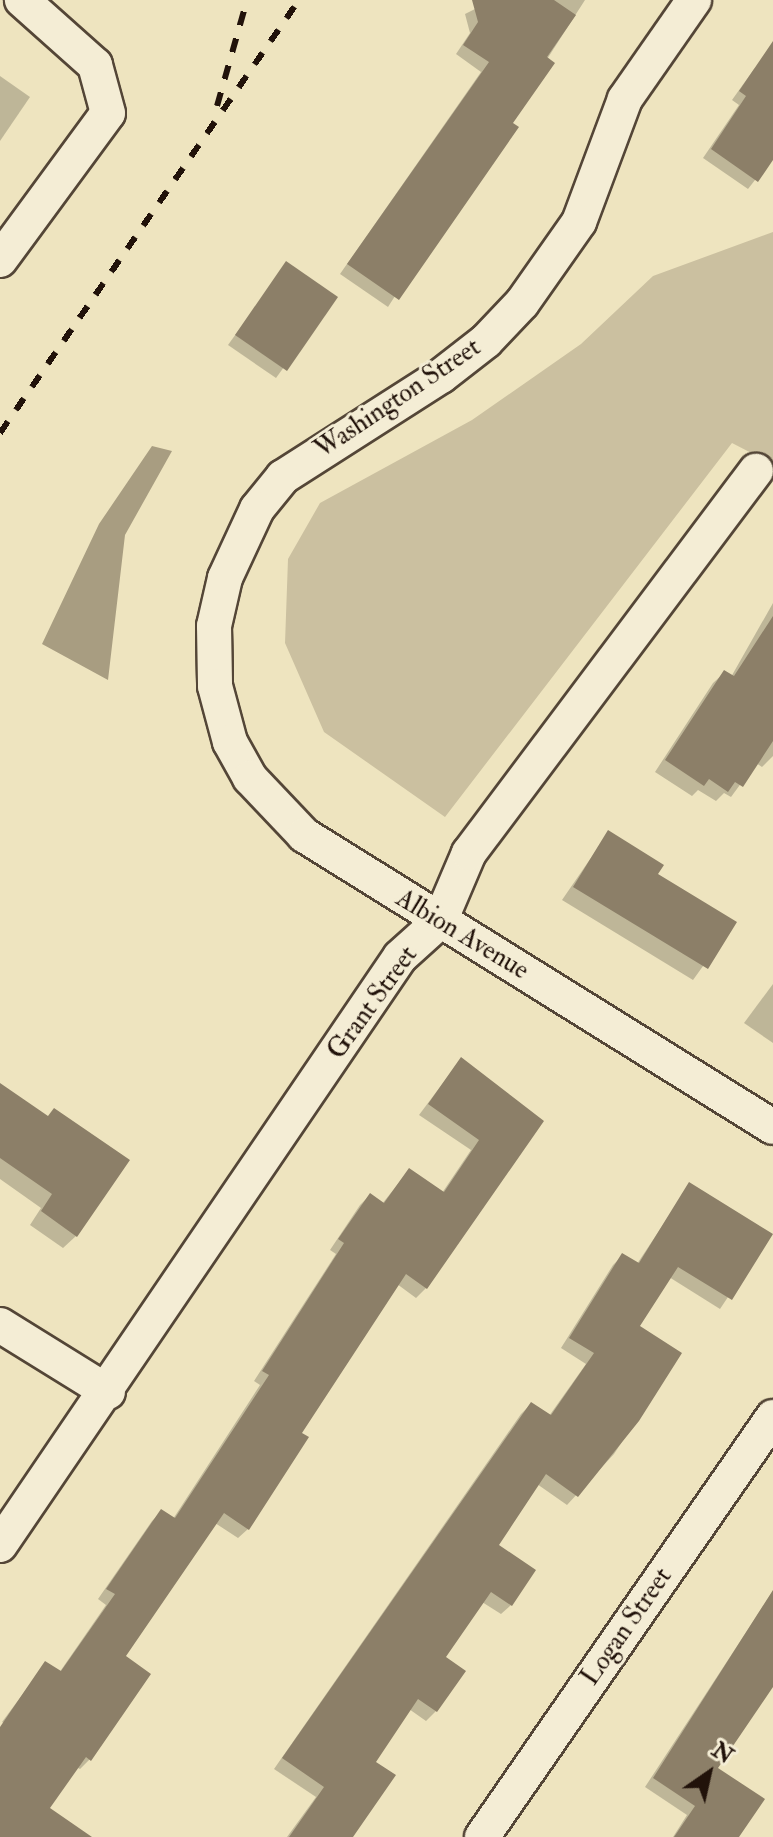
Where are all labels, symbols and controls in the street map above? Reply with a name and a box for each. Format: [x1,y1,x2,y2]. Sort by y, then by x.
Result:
street label: Washington Street [309,332,487,466]
street label: Albion Avenue [390,883,534,987]
street label: Grant Street [322,940,424,1066]
street label: Logan Street [575,1562,679,1692]
north arrow [669,1733,749,1813]
text: N [706,1736,738,1770]

